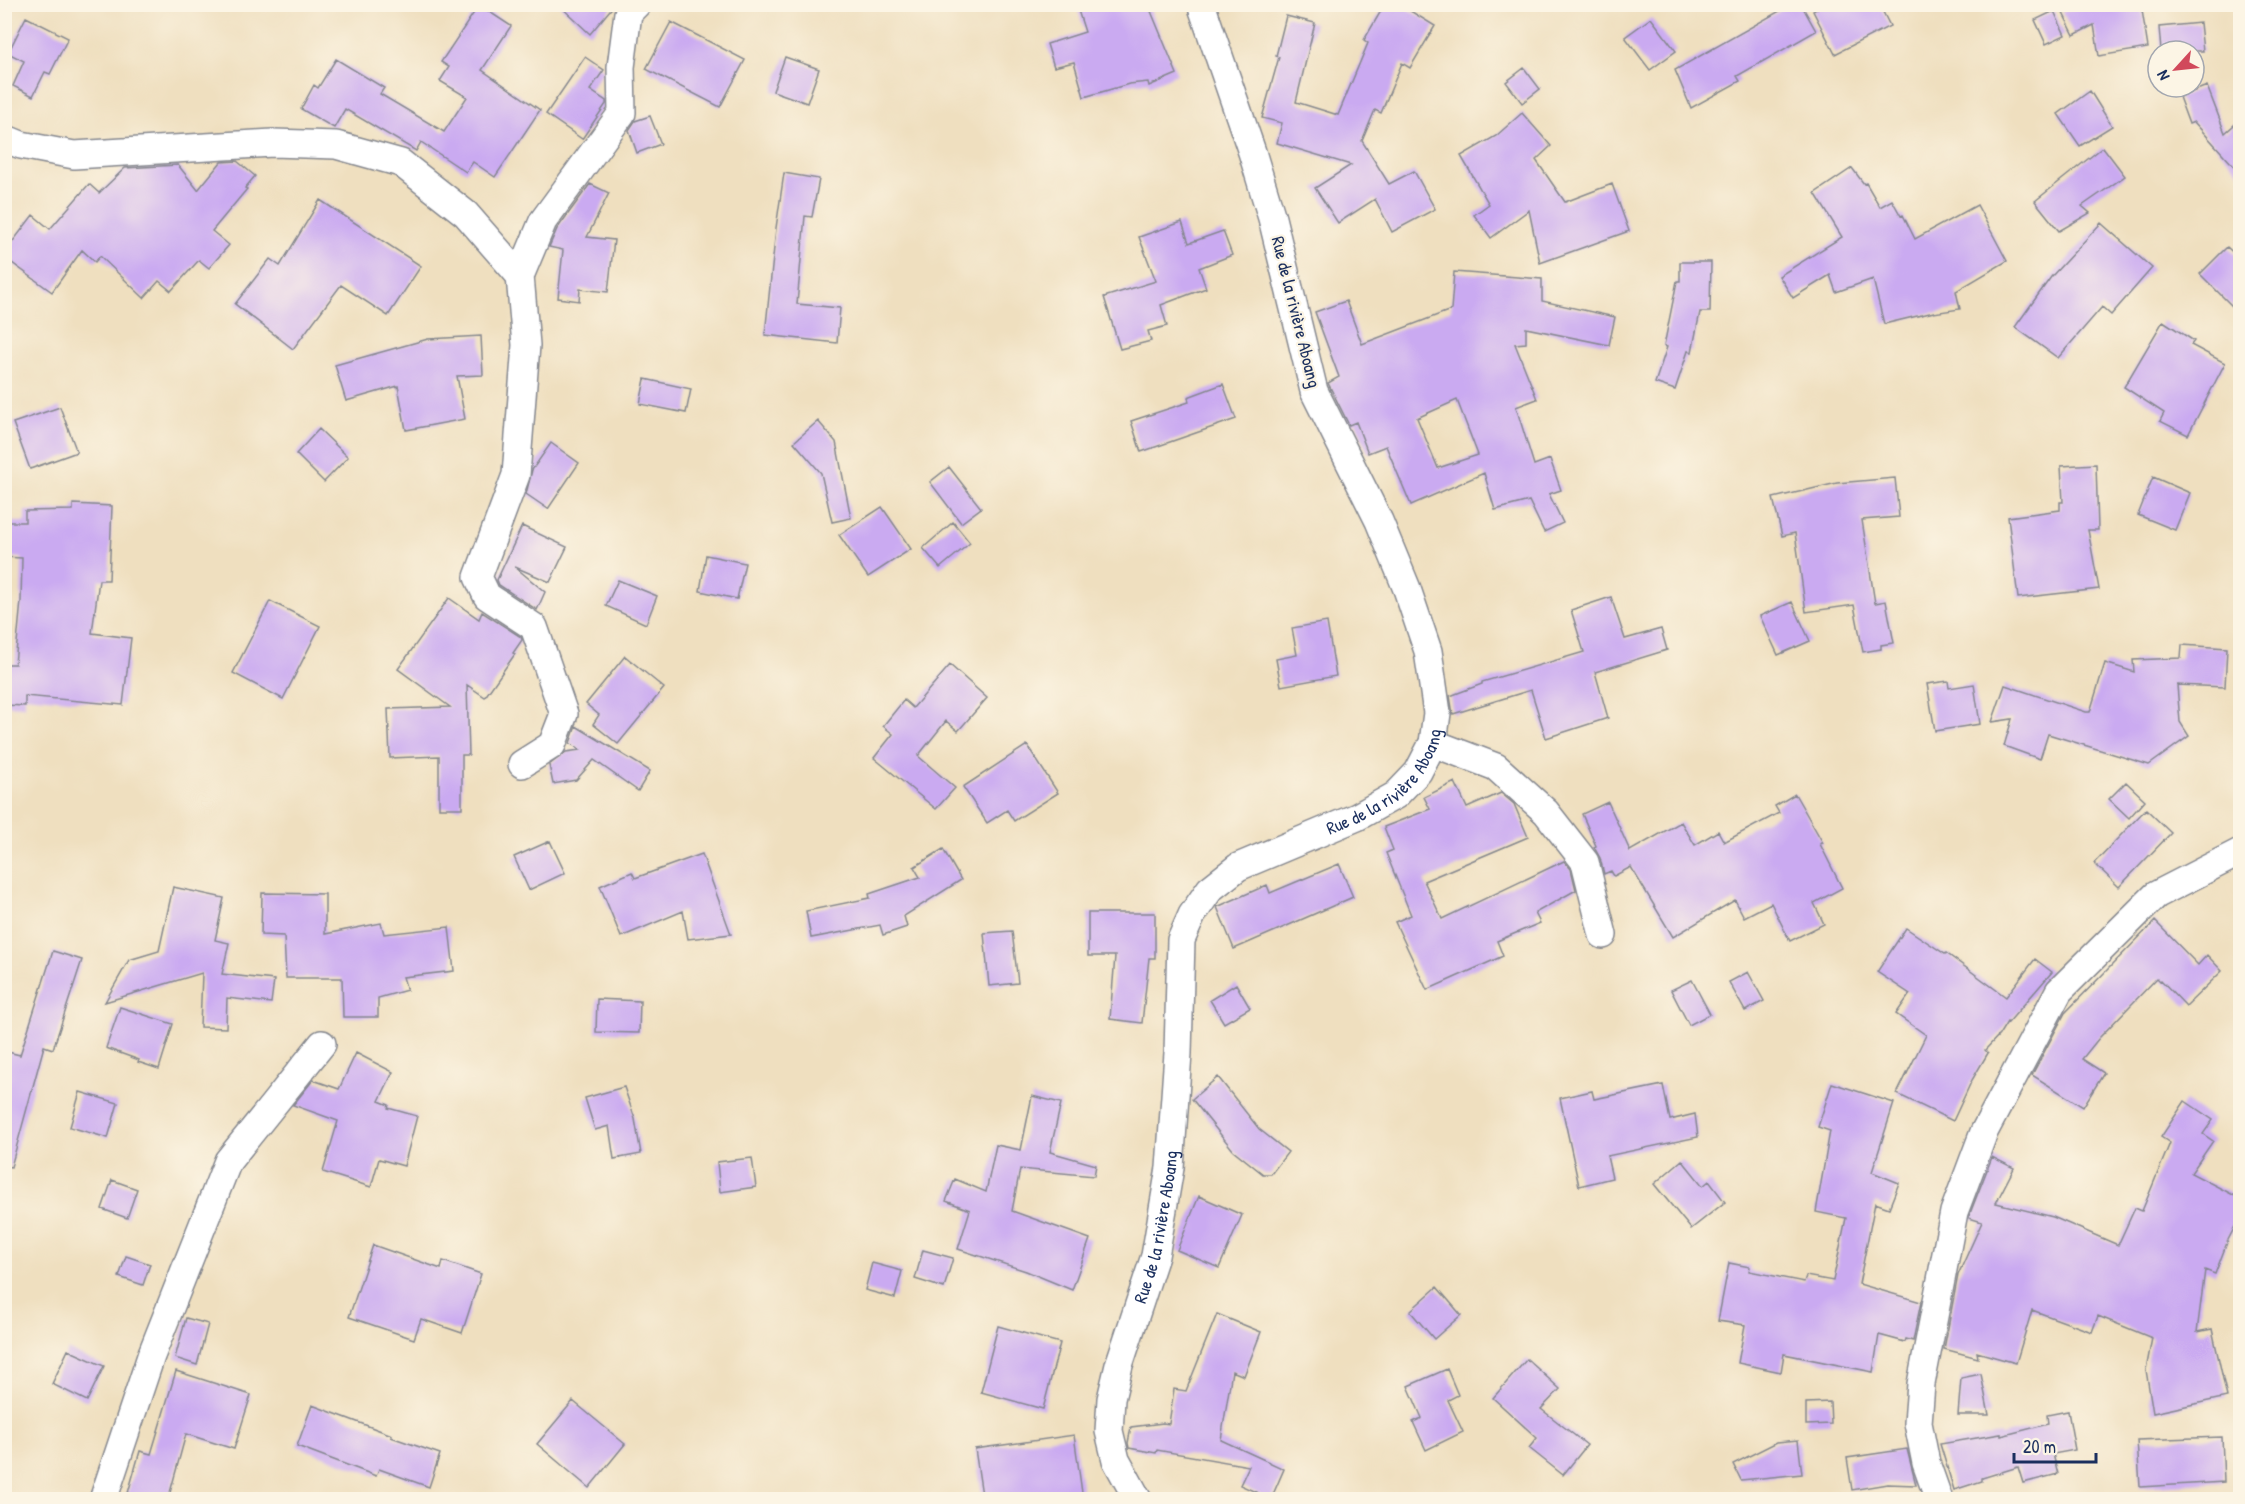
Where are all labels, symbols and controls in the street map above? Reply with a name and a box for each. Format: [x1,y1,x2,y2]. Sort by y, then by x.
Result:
north arrow [2146,39,2206,99]
text: N [2151,67,2174,85]
street label: Rue de la rivière Aboang [1266,234,1327,390]
street label: Rue de la rivière Aboang [1322,727,1447,841]
street label: Rue de la rivière Aboang [1127,1150,1183,1306]
scale bar [2014,1426,2096,1464]
text: 20 m [2023,1434,2056,1459]

